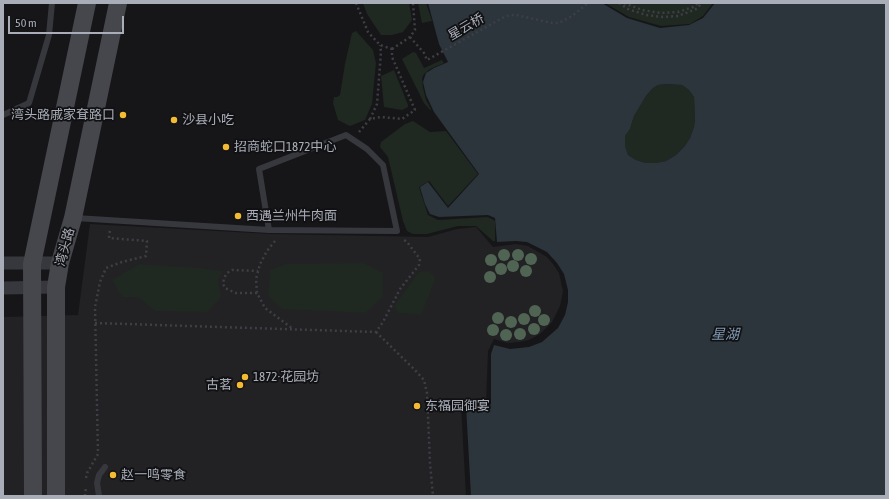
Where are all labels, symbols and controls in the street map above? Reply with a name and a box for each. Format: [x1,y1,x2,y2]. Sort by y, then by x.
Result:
scale bar [10,8,126,34]
street label: 星云桥 [445,10,487,44]
text: 50 m [15,16,37,30]
place label: 湾头路戚家耷路口 [11,107,115,123]
marker: 湾头路戚家耷路口 [118,110,128,120]
place label: 沙县小吃 [182,112,234,128]
marker: 沙县小吃 [169,115,179,125]
place label: 招商蛇口1872中心 [234,139,336,155]
marker: 招商蛇口1872中心 [221,142,231,152]
place label: 西遇兰州牛肉面 [246,208,337,224]
marker: 西遇兰州牛肉面 [233,211,243,221]
street label: 湾头路 [52,226,78,268]
water label: 星湖 [711,327,739,343]
place label: 1872·花园坊 [253,369,319,385]
marker: 1872·花园坊 [240,372,250,382]
place label: 古茗 [206,377,232,393]
marker: 古茗 [235,380,245,390]
place label: 东福园御宴 [425,398,490,414]
marker: 东福园御宴 [412,401,422,411]
place label: 赵一鸣零食 [121,467,186,483]
marker: 赵一鸣零食 [108,470,118,480]

